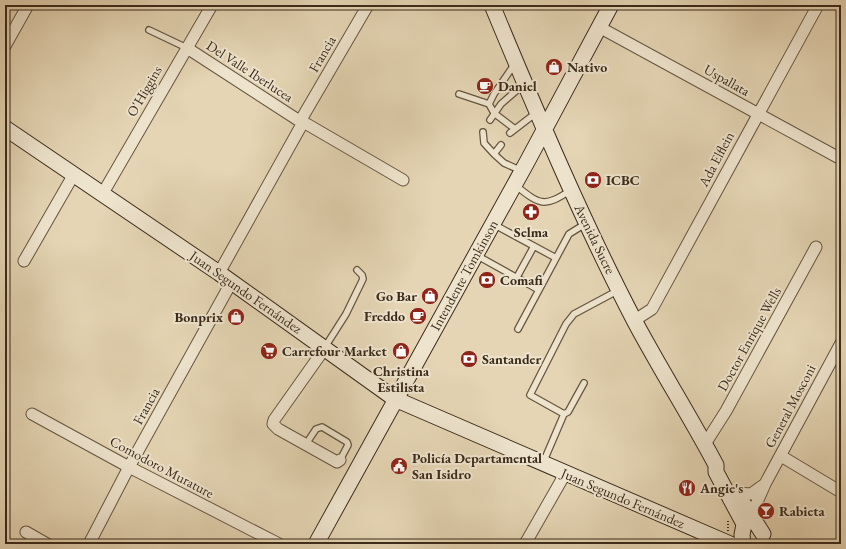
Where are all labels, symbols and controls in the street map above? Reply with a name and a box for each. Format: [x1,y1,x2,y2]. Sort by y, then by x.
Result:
street label: Francia [304,32,340,76]
street label: Del Valle Iberlucea [203,36,297,106]
shop icon: Nativo [544,57,564,77]
place label: Nativo [567,58,607,76]
street label: Uspallata [701,60,753,100]
street label: O'Higgins [122,62,166,120]
cafe icon: Daniel [475,76,495,96]
place label: Daniel [498,77,537,95]
street label: Ada Elflein [694,128,738,191]
bank icon: ICBC [583,170,603,190]
place label: ICBC [606,171,640,189]
street label: Avenida Sucre [570,200,620,277]
pharmacy icon: Selma [521,202,541,222]
street label: Intendente Tomkinson [426,216,502,334]
place label: Selma [514,223,549,241]
street label: Juan Segundo Fernández [186,246,306,338]
bank icon: Comafi [477,270,497,290]
place label: Comafi [500,271,543,289]
street label: Doctor Enrique Wells [713,283,785,394]
shop icon: Go Bar [420,286,440,306]
place label: Go Bar [376,287,417,305]
cafe icon: Freddo [408,306,428,326]
shop icon: Bonprix [226,307,246,327]
place label: Freddo [364,307,405,325]
place label: Bonprix [175,308,223,326]
supermarket icon: Carrefour Market [259,341,279,361]
shop icon: Christina Estilista [391,341,411,361]
place label: Carrefour Market [282,342,387,360]
bank icon: Santander [459,349,479,369]
place label: Santander [482,350,541,368]
street label: General Mosconi [760,361,820,451]
place label: Christina Estilista [373,362,430,396]
street label: Francia [129,384,164,428]
street label: Comodoro Murature [107,432,218,502]
place label: Policía Departamental San Isidro [412,449,542,483]
public building icon: Policía Departamental San Isidro [389,456,409,476]
street label: Juan Segundo Fernández [558,463,688,532]
restaurant icon: Angie's [677,478,697,498]
place label: Angie's [699,479,743,497]
bar icon: Rabieta [756,501,776,521]
place label: Rabieta [779,502,826,520]

